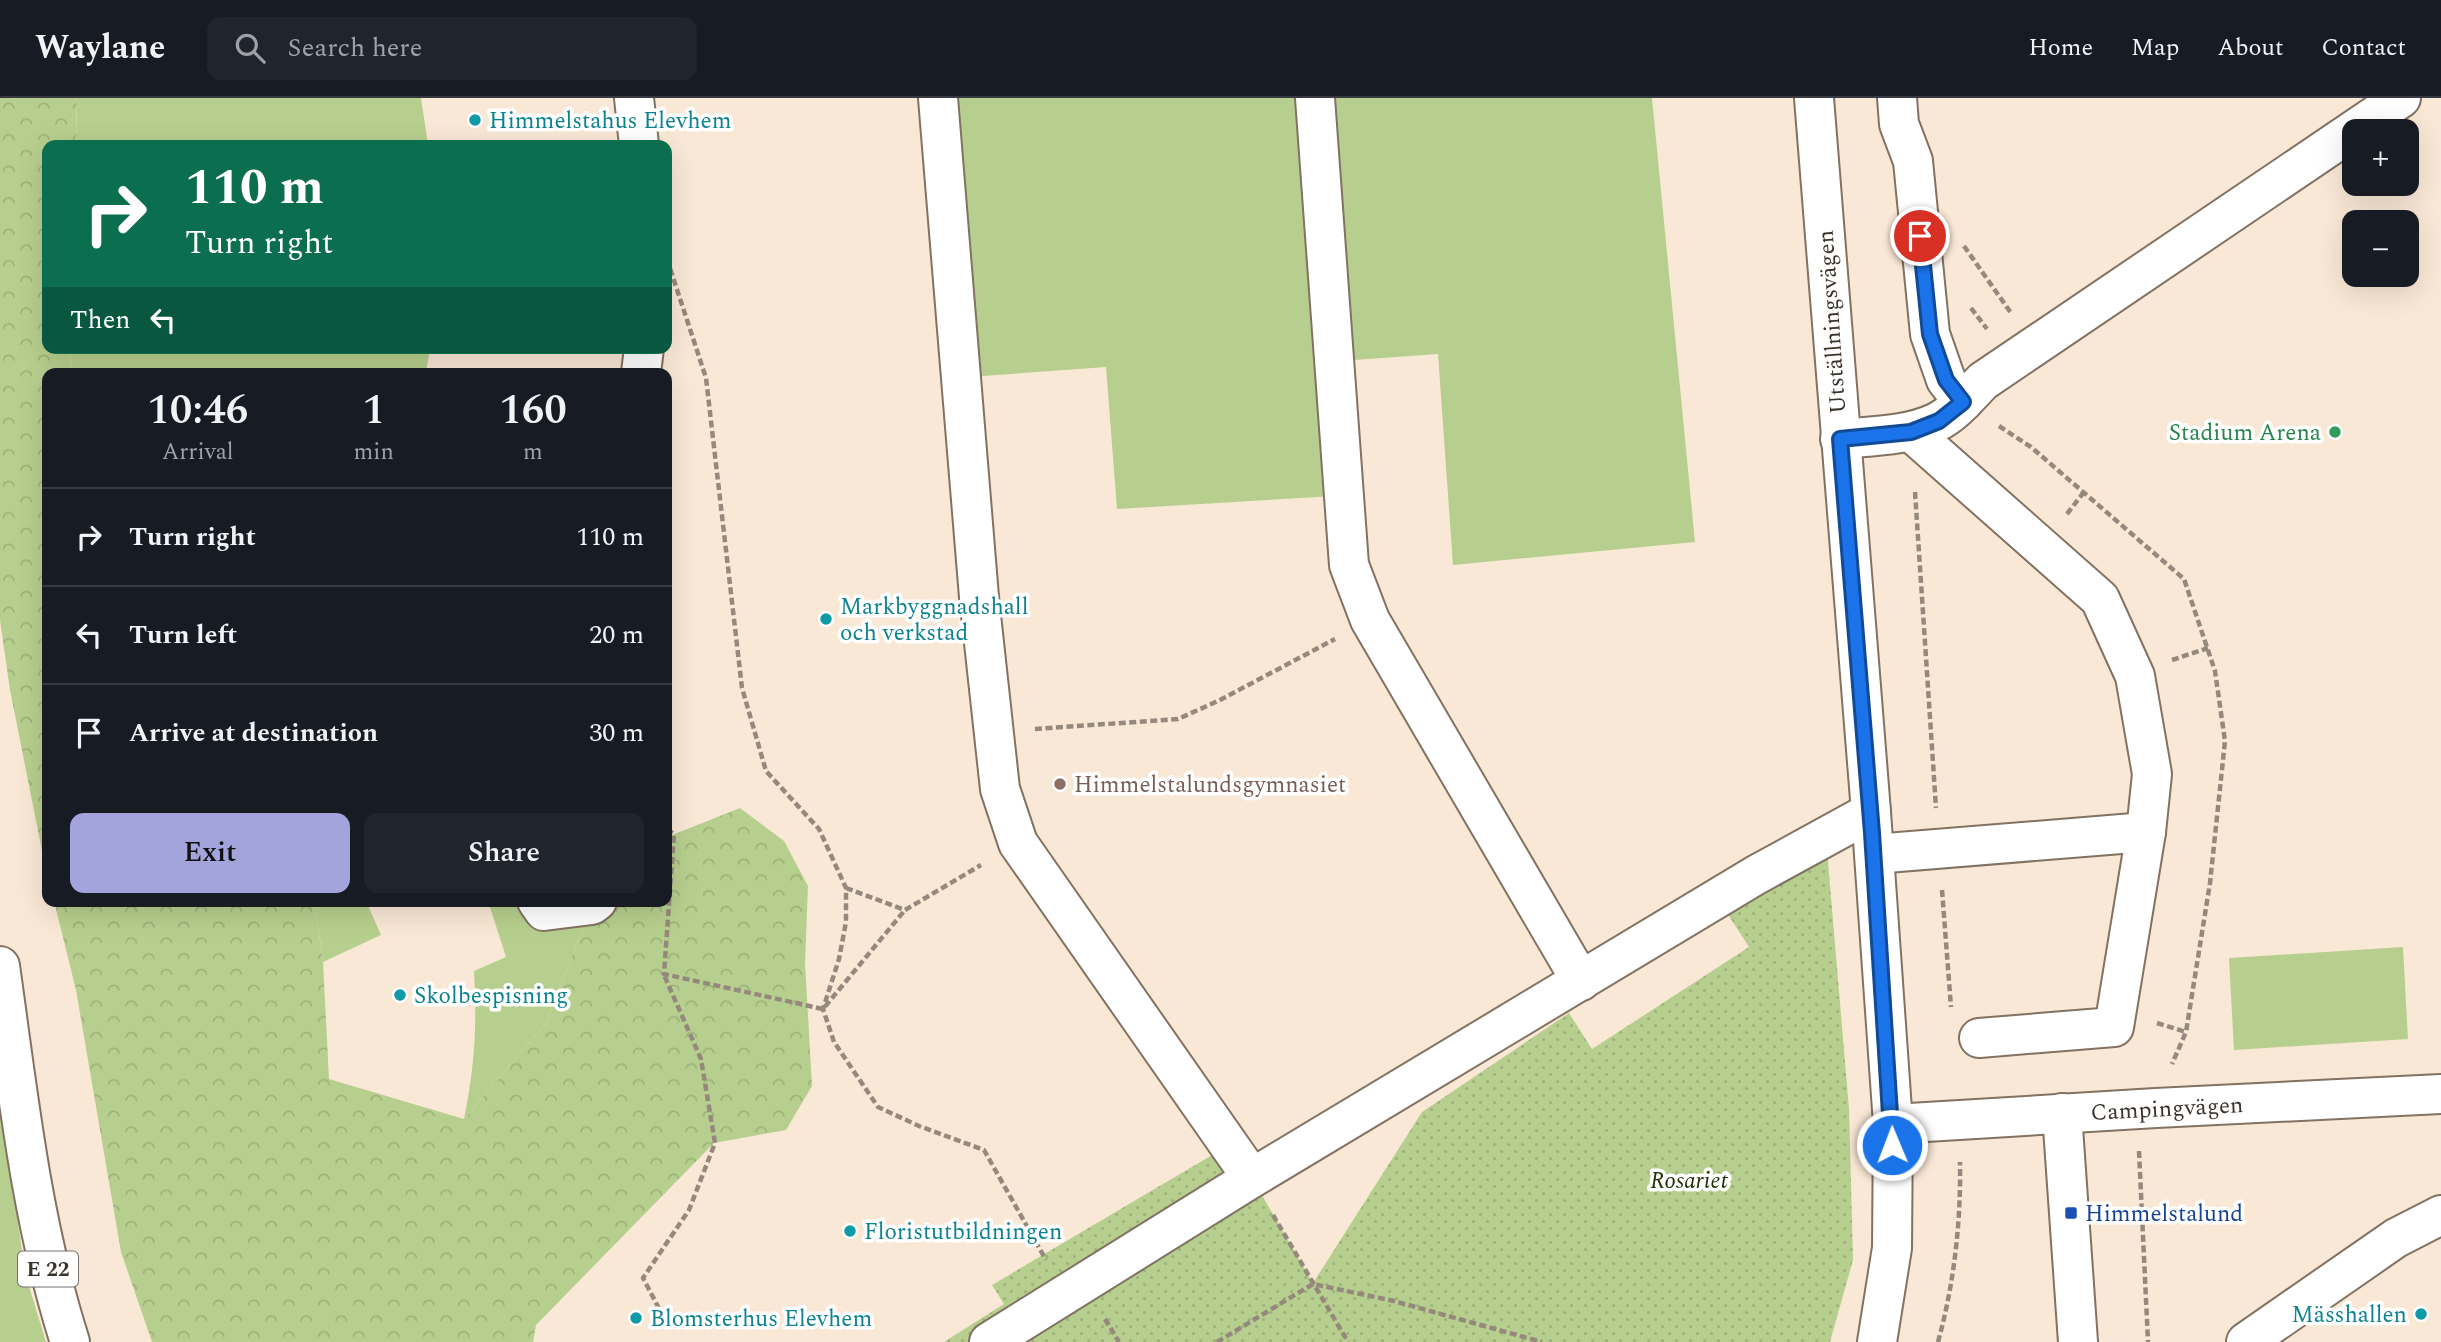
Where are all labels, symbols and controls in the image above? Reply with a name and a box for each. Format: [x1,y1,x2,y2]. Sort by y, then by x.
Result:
search box [207,17,697,80]
text: Waylane [35,23,165,73]
text: Search here [287,28,422,68]
icon: search [231,29,269,67]
text: Home [2028,30,2093,66]
text: Map [2131,30,2179,66]
text: About [2217,30,2283,66]
text: Contact [2321,30,2406,66]
place label: Himmelstahus Elevhem [489,104,731,139]
marker: Himmelstahus Elevhem [467,112,483,128]
map controls [2342,119,2419,287]
button: + [2342,119,2419,196]
text: 110 m [185,151,324,226]
icon: right [70,168,161,259]
pin [1890,206,1950,266]
button: − [2342,210,2419,287]
icon: arrive [1901,217,1939,255]
text: Turn right [185,219,333,268]
street label: Utställningsvägen [1809,229,1856,415]
text: Then [70,300,130,340]
icon: left [144,301,182,339]
text: 10:46 [147,379,248,442]
text: 1 [362,379,385,442]
text: 160 [499,379,567,442]
place label: Stadium Arena [2169,416,2321,451]
marker: Stadium Arena [2327,424,2343,440]
text: Arrival [162,435,234,470]
text: min [354,435,394,470]
text: m [523,435,543,470]
text: Turn right [129,517,256,557]
text: 110 m [576,517,644,557]
icon: right [70,518,108,556]
place label: Markbyggnadshall och verkstad [840,590,1028,651]
marker: Markbyggnadshall och verkstad [818,611,834,627]
text: Turn left [129,615,237,655]
text: 20 m [589,615,644,655]
icon: left [70,616,108,654]
text: Arrive at destination [129,713,378,753]
text: 30 m [589,713,644,753]
icon: arrive [70,714,108,752]
place label: Himmelstalundsgymnasiet [1074,768,1346,803]
marker: Himmelstalundsgymnasiet [1052,776,1068,792]
button: Exit [70,813,350,893]
button: Share [364,813,644,893]
place label: Skolbespisning [414,979,568,1014]
marker: Skolbespisning [392,987,408,1003]
street label: Campingvägen [2090,1088,2244,1131]
position arrow [1855,1108,1929,1182]
park label: Rosariet [1650,1164,1728,1199]
place label: Himmelstalund [2085,1197,2243,1232]
marker: Himmelstalund [2063,1205,2079,1221]
place label: Floristutbildningen [864,1215,1062,1250]
marker: Floristutbildningen [842,1223,858,1239]
road number: E 22 [18,1252,78,1286]
place label: Mässhallen [2292,1298,2407,1333]
place label: Blomsterhus Elevhem [650,1302,872,1337]
marker: Mässhallen [2413,1306,2429,1322]
marker: Blomsterhus Elevhem [628,1310,644,1326]

